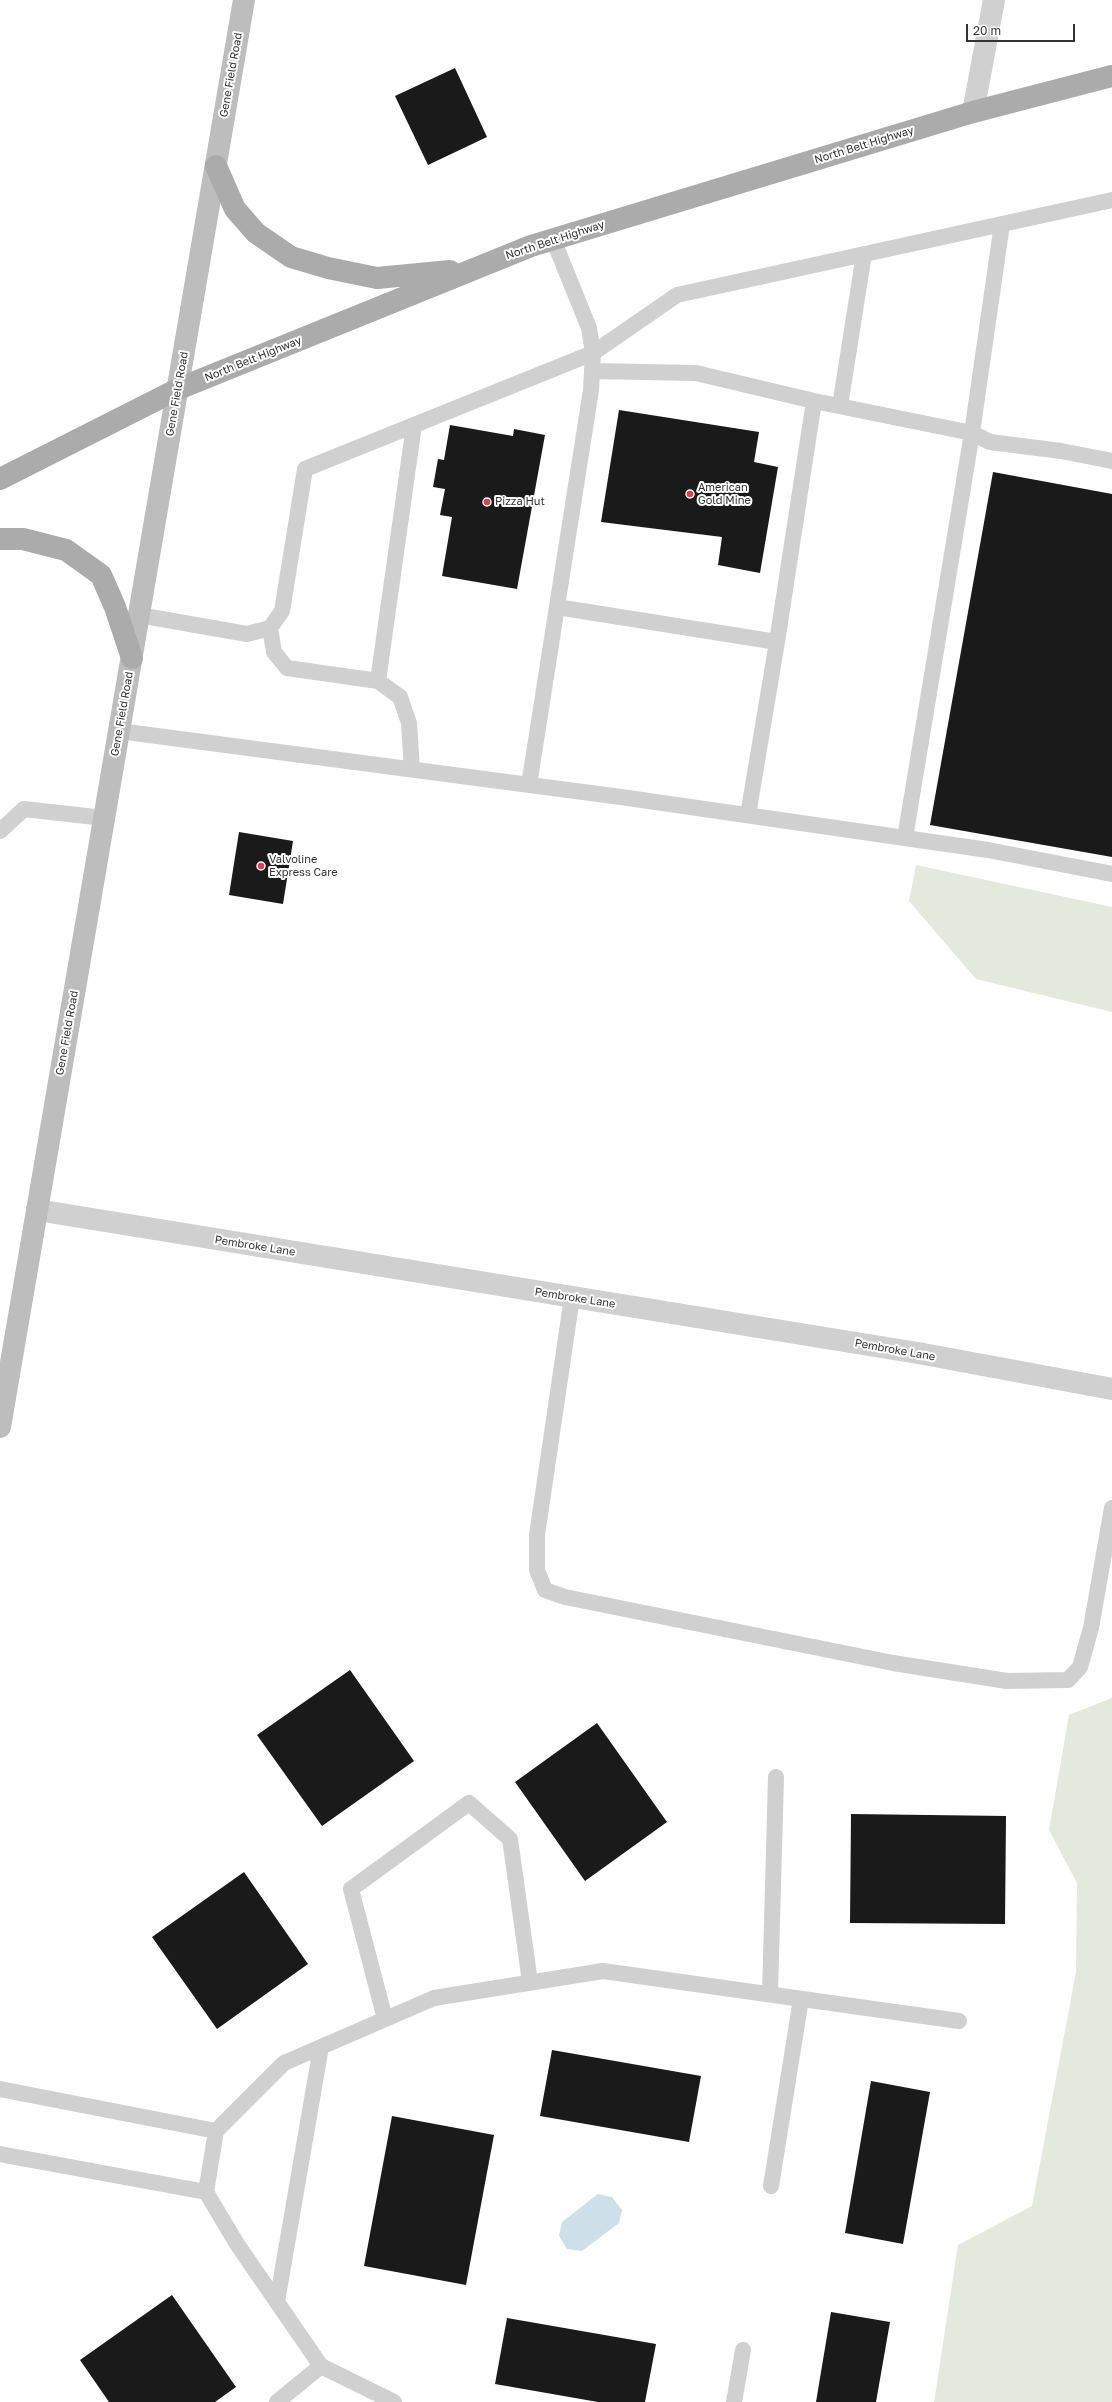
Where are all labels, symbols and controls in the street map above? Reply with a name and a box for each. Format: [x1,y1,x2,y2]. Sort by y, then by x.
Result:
scale bar [968,16,1077,42]
text: 20 m [973,23,1001,38]
street label: Gene Field Road [217,32,245,118]
street label: North Belt Highway [813,124,915,166]
street label: North Belt Highway [504,218,606,262]
street label: North Belt Highway [203,334,303,384]
street label: Gene Field Road [163,351,191,437]
place label: American Gold Mine [698,481,751,507]
marker: American Gold Mine [685,489,695,499]
place label: Pizza Hut [495,495,545,509]
marker: Pizza Hut [482,497,492,507]
street label: Gene Field Road [108,671,136,757]
place label: Valvoline Express Care [269,853,338,879]
marker: Valvoline Express Care [256,861,266,871]
street label: Gene Field Road [53,990,81,1076]
street label: Pembroke Lane [214,1233,296,1259]
street label: Pembroke Lane [534,1285,616,1311]
street label: Pembroke Lane [854,1336,936,1364]

